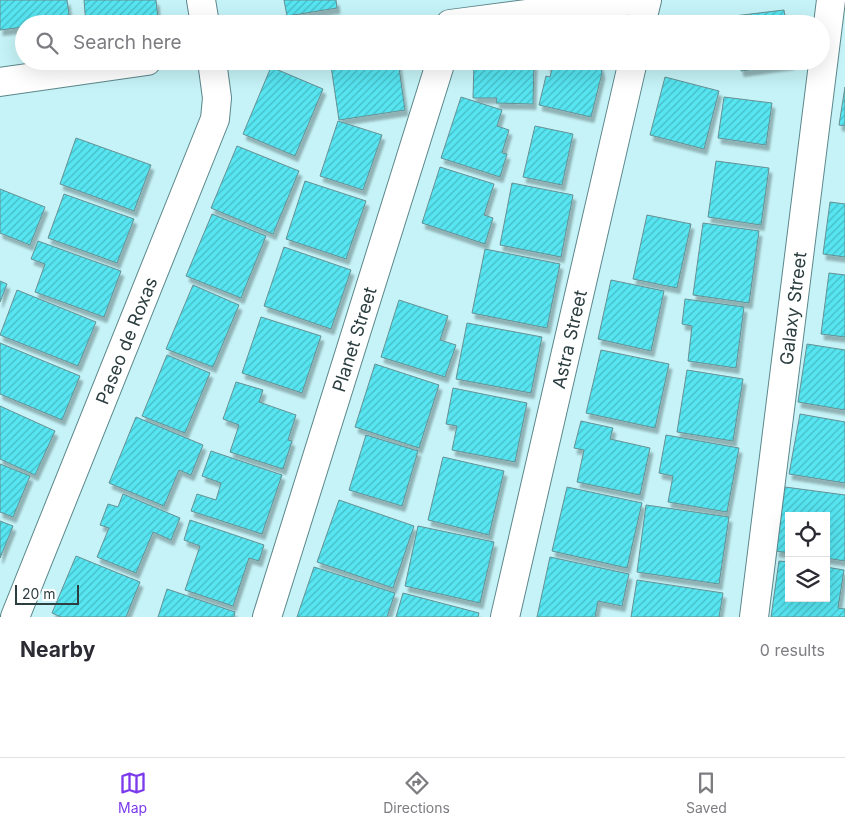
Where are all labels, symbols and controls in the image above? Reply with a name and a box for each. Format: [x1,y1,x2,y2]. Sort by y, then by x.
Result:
search box [15,15,830,70]
icon: search [33,29,61,57]
text: Search here [73,31,182,54]
street label: Galaxy Street [775,250,810,366]
street label: Paseo de Roxas [91,274,161,407]
street label: Planet Street [328,284,380,394]
street label: Astra Street [547,288,590,391]
map controls [785,512,830,602]
button: locate [785,512,830,557]
button: layers [785,557,830,602]
scale bar [15,582,79,605]
text: 20 m [22,585,56,602]
text: Nearby [20,637,95,662]
text: 0 results [760,640,825,660]
tab: Map [118,769,147,816]
tab: Directions [383,769,450,816]
tab: Saved [686,769,727,816]

